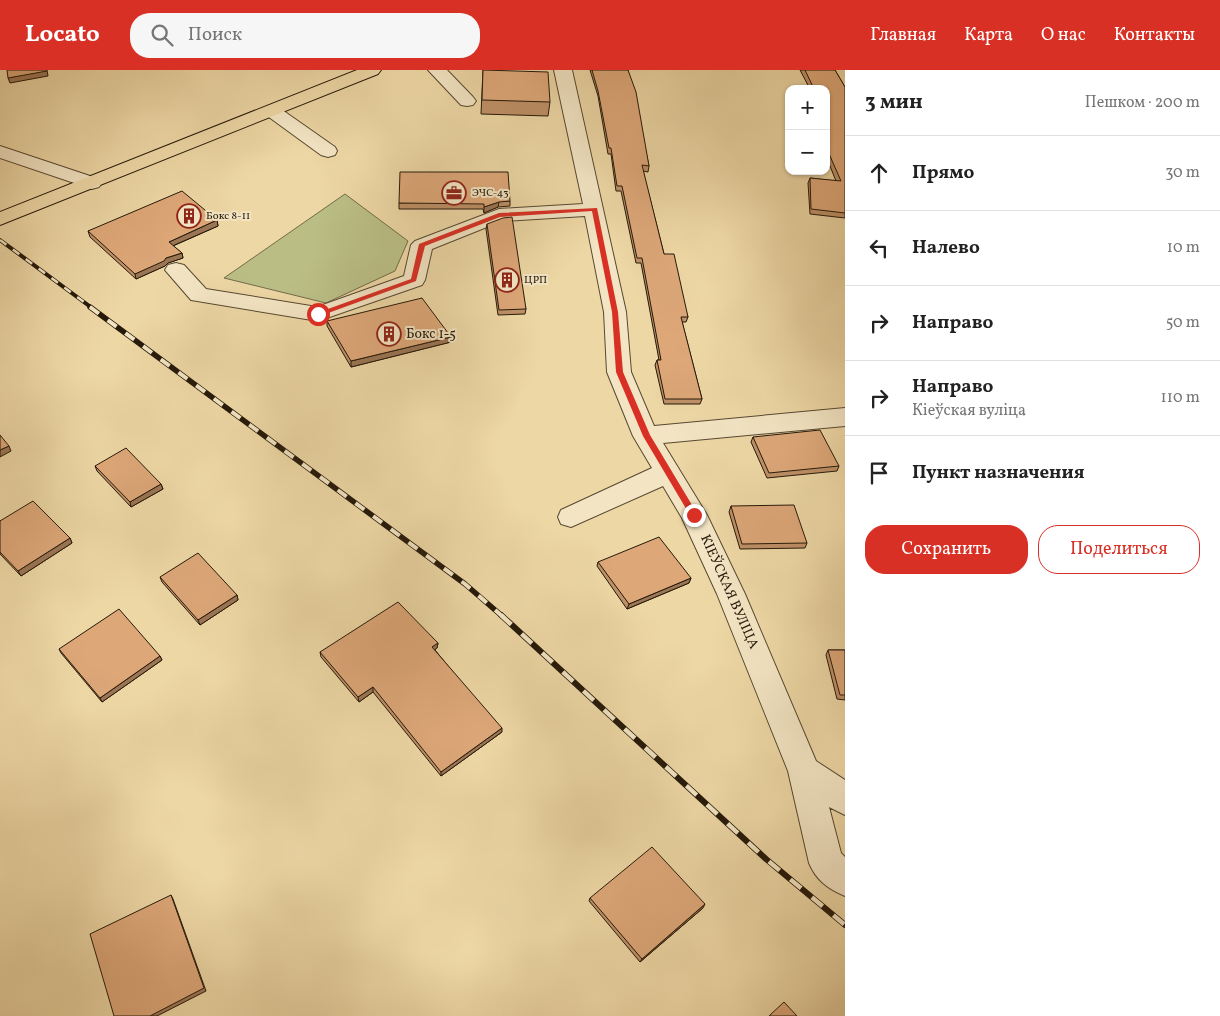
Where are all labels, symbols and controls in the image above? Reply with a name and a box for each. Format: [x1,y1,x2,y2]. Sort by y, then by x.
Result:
search box [130,13,480,58]
text: Locato [25,18,100,52]
icon: search [148,21,176,49]
text: Поиск [188,22,242,48]
text: Главная [870,23,936,48]
text: Карта [964,23,1013,48]
text: О нас [1041,23,1086,48]
text: Контакты [1114,23,1195,48]
map controls [785,85,830,175]
button: + [785,85,830,130]
text: 3 мин [865,88,923,117]
text: Пешком · 200 m [1085,92,1200,114]
button: − [785,130,830,175]
icon: ahead [865,159,893,187]
text: Прямо [912,160,974,186]
text: 30 m [1165,162,1200,184]
office icon: ЭЧС-43 [441,180,467,206]
place label: ЭЧС-43 [472,186,509,201]
building icon: Бокс 8-11 [176,203,202,229]
place label: Бокс 8-11 [206,209,250,224]
icon: left [865,234,893,262]
text: Налево [912,235,980,261]
text: 10 m [1167,237,1200,259]
building icon: ЦРП [494,267,520,293]
place label: ЦРП [524,273,547,288]
route start [307,303,330,326]
icon: right [865,309,893,337]
text: Направо [912,310,994,336]
text: 50 m [1166,312,1200,334]
building icon: Бокс 1-5 [376,321,402,347]
place label: Бокс 1-5 [406,325,456,344]
text: Направо [912,374,994,400]
icon: right [865,384,893,412]
text: 110 m [1161,387,1200,409]
text: Кіеўская вуліца [912,400,1026,422]
icon: arrive [865,459,893,487]
text: Пункт назначения [912,460,1085,486]
route end [683,504,706,527]
button: Сохранить [865,525,1028,574]
button: Поделиться [1038,525,1200,574]
street label: КІЕЎСКАЯ ВУЛІЦА [695,531,764,652]

